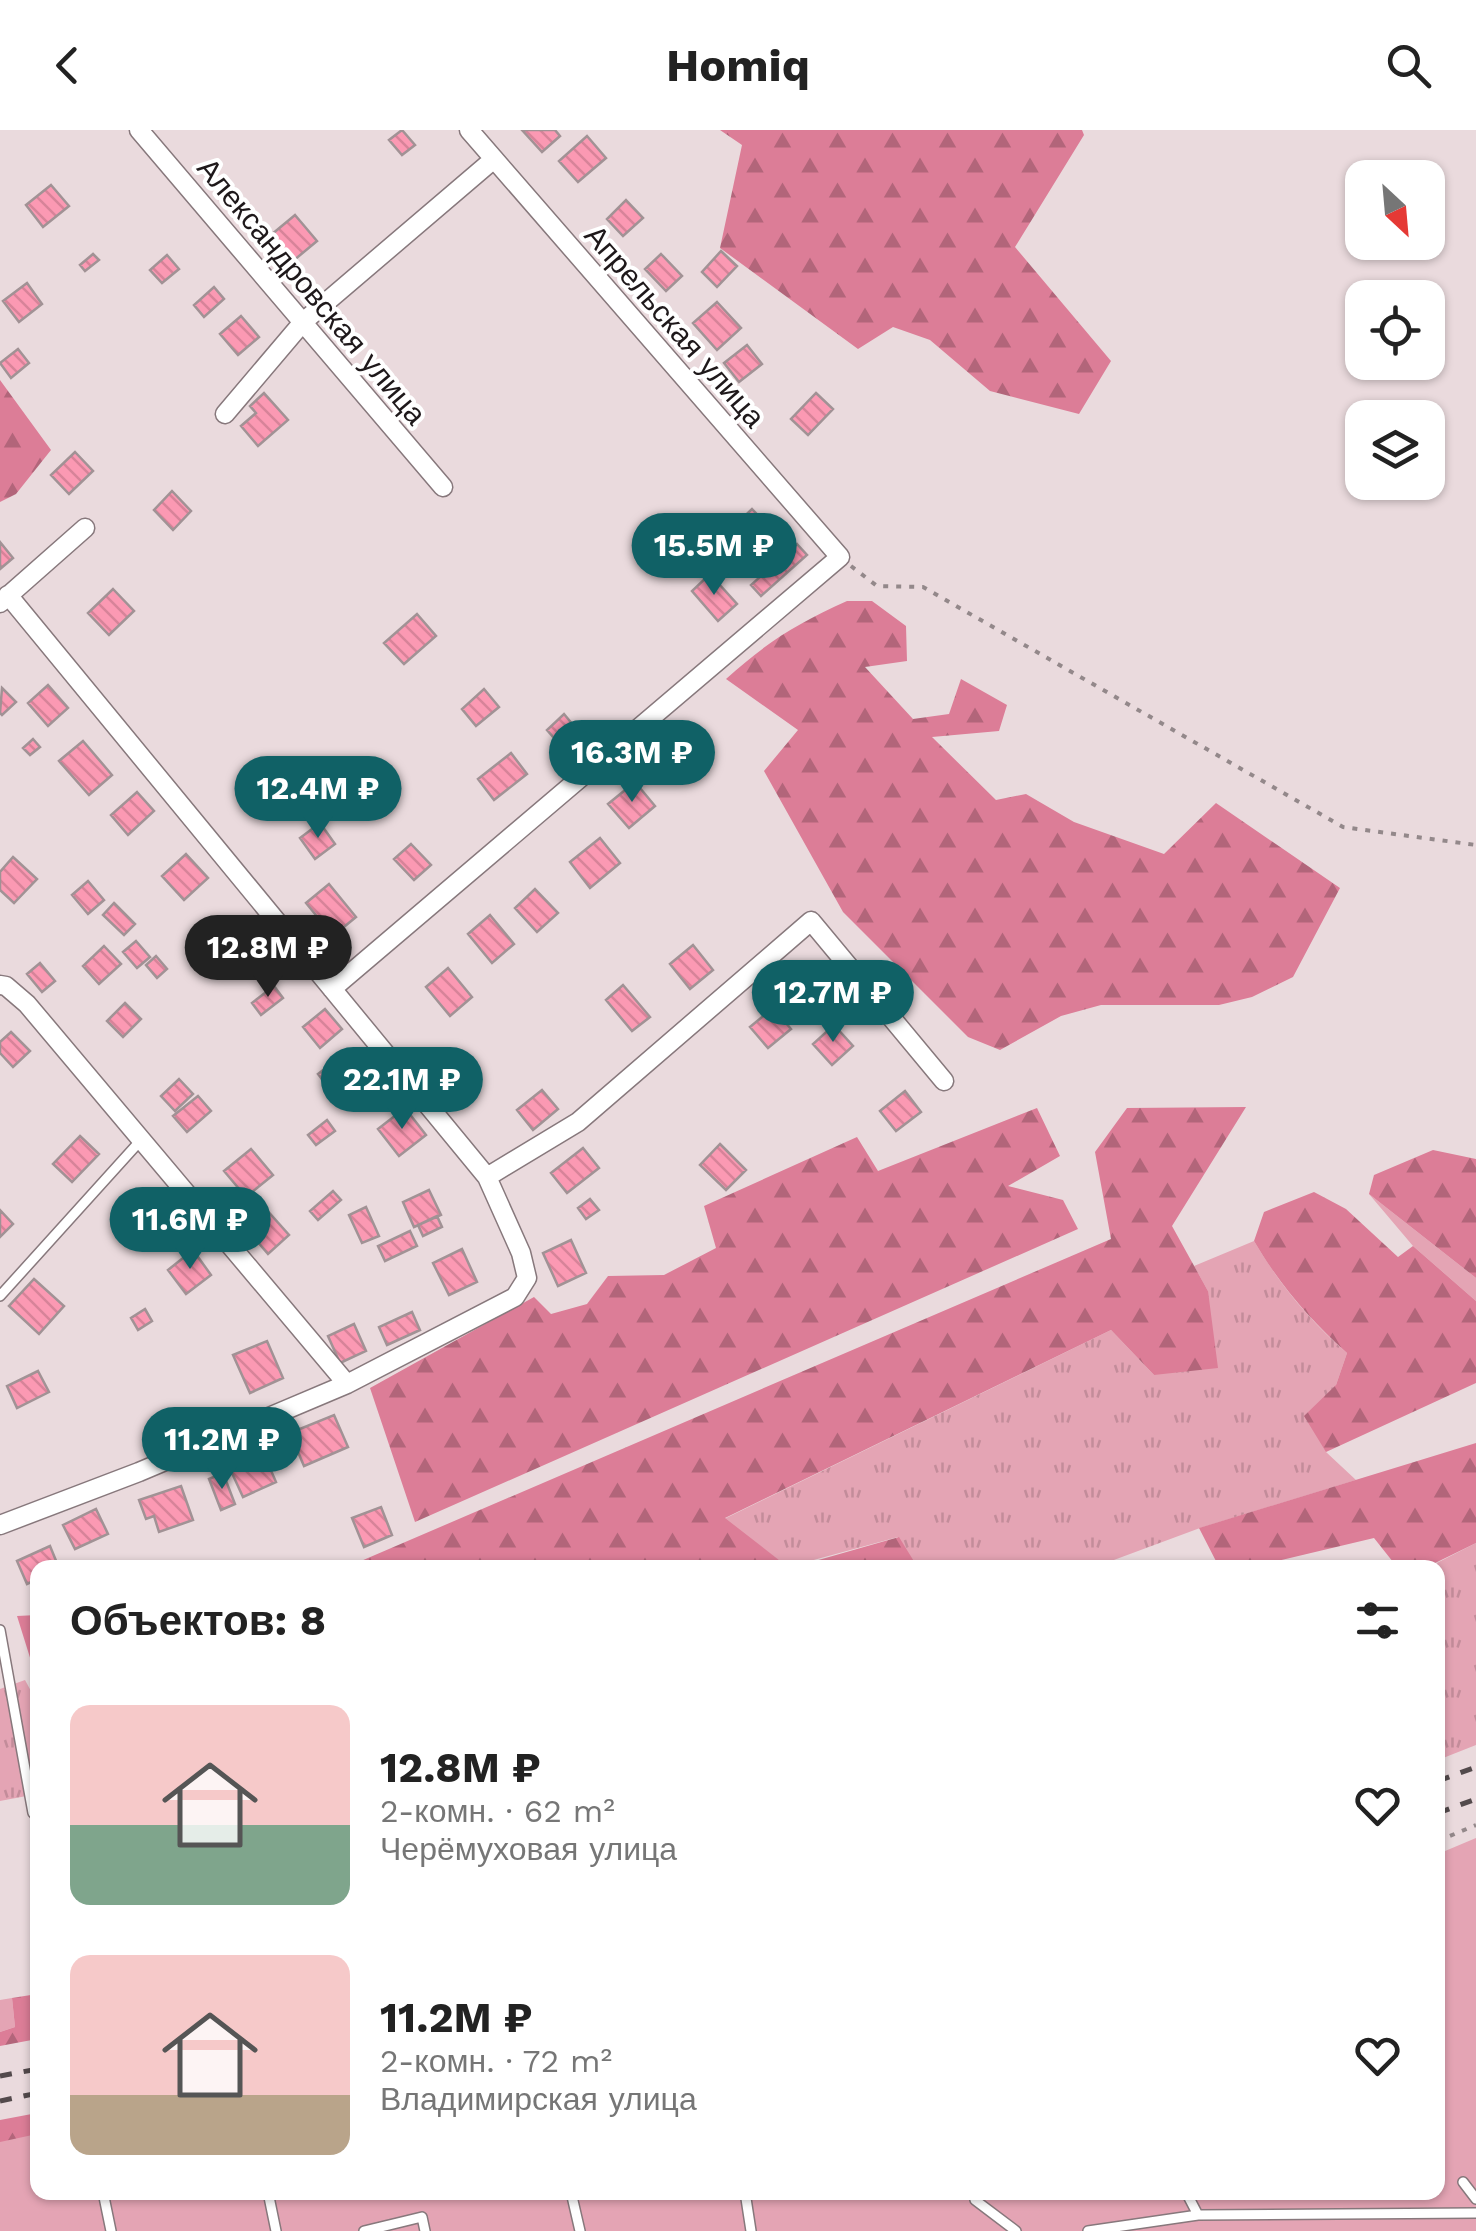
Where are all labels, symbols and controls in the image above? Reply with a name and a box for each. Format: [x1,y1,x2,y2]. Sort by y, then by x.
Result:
icon: back [40,38,95,93]
icon: search [1381,38,1436,93]
text: Homiq [666,39,810,92]
street label: Александровская улица [190,151,434,431]
north arrow [1345,160,1445,260]
map controls [1345,160,1445,500]
street label: Апрельская улица [578,218,772,434]
button: locate [1345,280,1445,380]
button: layers [1345,400,1445,500]
pin: 15.5M ₽ [622,513,806,598]
text: 15.5M ₽ [654,526,774,564]
pin: 16.3M ₽ [540,720,724,805]
text: 16.3M ₽ [571,733,693,771]
pin: 12.4M ₽ [226,756,410,841]
text: 12.4M ₽ [257,769,379,807]
pin: 12.8M ₽ [176,915,360,1000]
text: 12.8M ₽ [207,928,329,966]
pin: 12.7M ₽ [741,960,925,1045]
text: 12.7M ₽ [774,973,892,1011]
pin: 22.1M ₽ [310,1047,494,1132]
text: 22.1M ₽ [343,1060,461,1098]
pin: 11.6M ₽ [98,1187,282,1272]
text: 11.6M ₽ [132,1200,248,1238]
pin: 11.2M ₽ [130,1407,314,1492]
text: 11.2M ₽ [164,1420,280,1458]
icon: filters [1350,1593,1405,1648]
text: Объектов: 8 [70,1596,326,1645]
text: 12.8M ₽ [380,1743,541,1792]
icon: home [150,1745,270,1865]
icon: heart [1350,1778,1405,1833]
text: 2-комн. · 62 m² [380,1792,615,1830]
text: Черёмуховая улица [380,1830,677,1868]
text: 11.2M ₽ [380,1993,533,2042]
icon: home [150,1995,270,2115]
icon: heart [1350,2028,1405,2083]
text: 2-комн. · 72 m² [380,2042,612,2080]
text: Владимирская улица [380,2080,697,2118]

